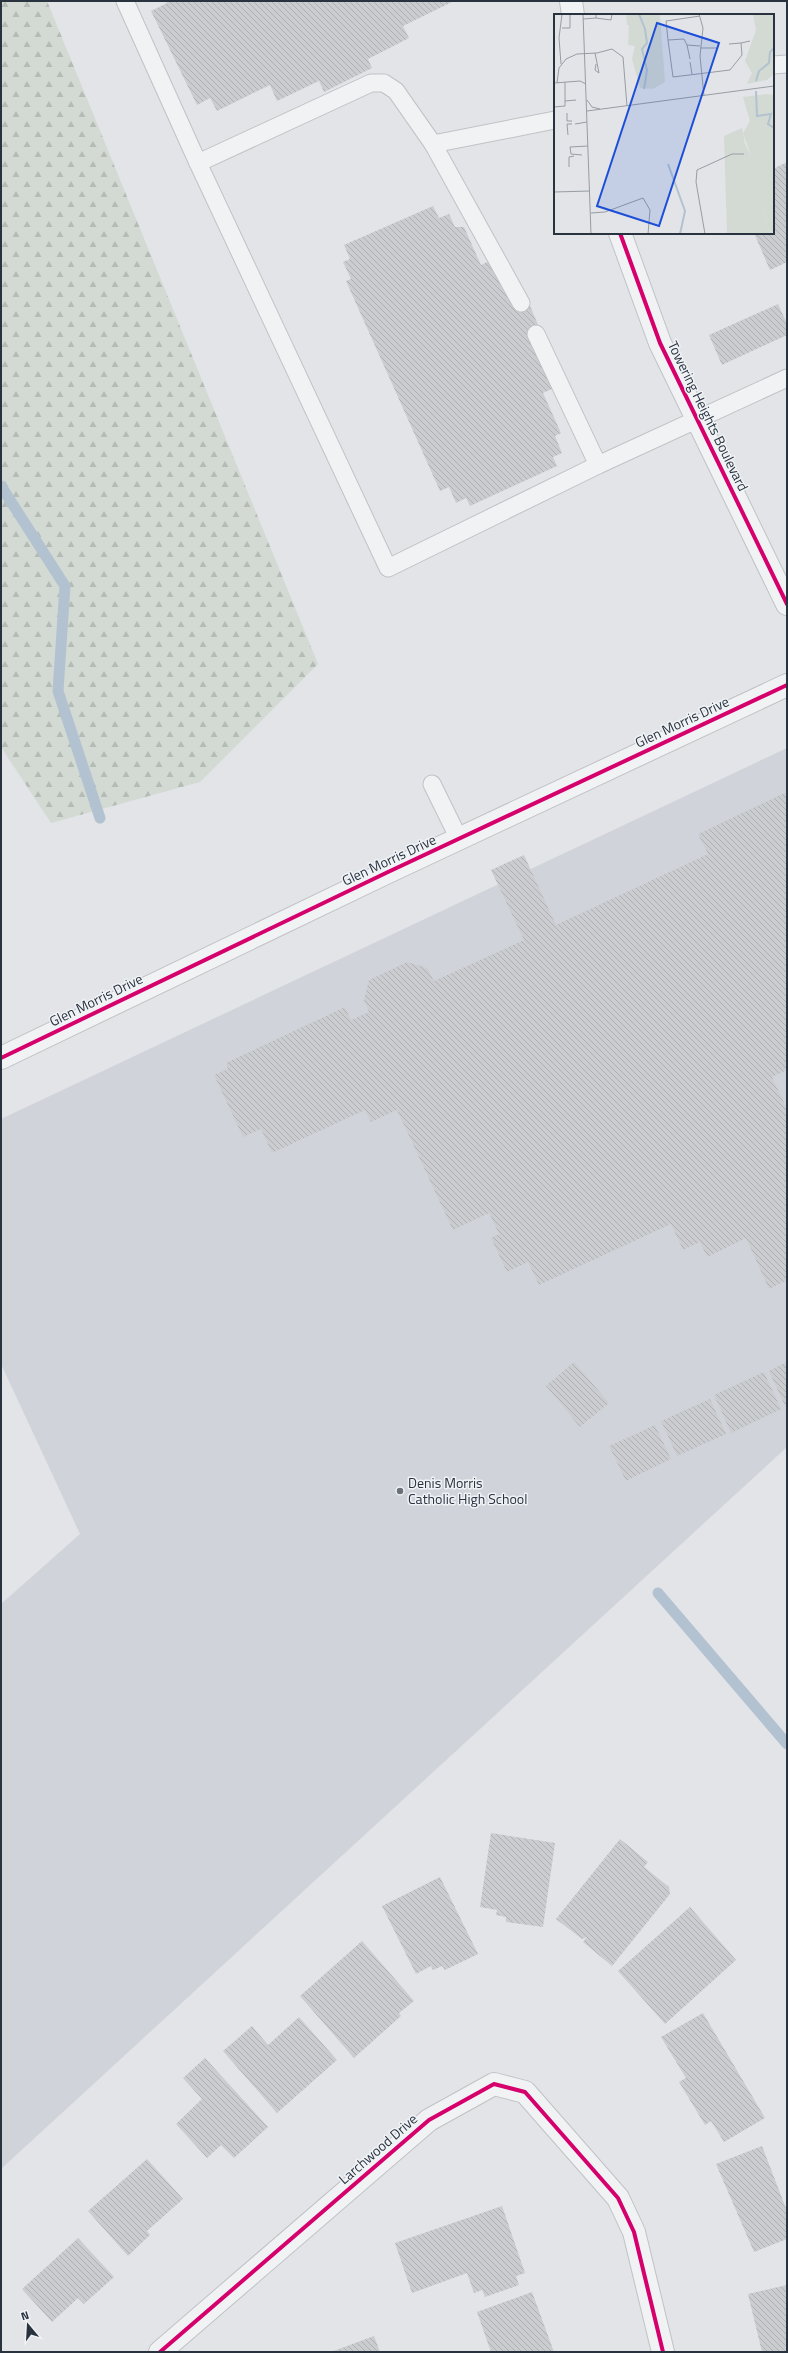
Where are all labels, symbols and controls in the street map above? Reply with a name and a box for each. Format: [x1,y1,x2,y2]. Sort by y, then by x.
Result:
inset map [554,14,774,234]
street label: Towering Heights Boulevard [663,337,754,494]
street label: Glen Morris Drive [631,691,732,753]
street label: Glen Morris Drive [338,829,439,891]
street label: Glen Morris Drive [46,968,146,1031]
place label: Denis Morris Catholic High School [408,1472,527,1509]
marker: Denis Morris Catholic High School [395,1486,405,1496]
street label: Larchwood Drive [334,2108,422,2189]
north arrow [8,2305,48,2345]
text: N [19,2307,31,2324]

